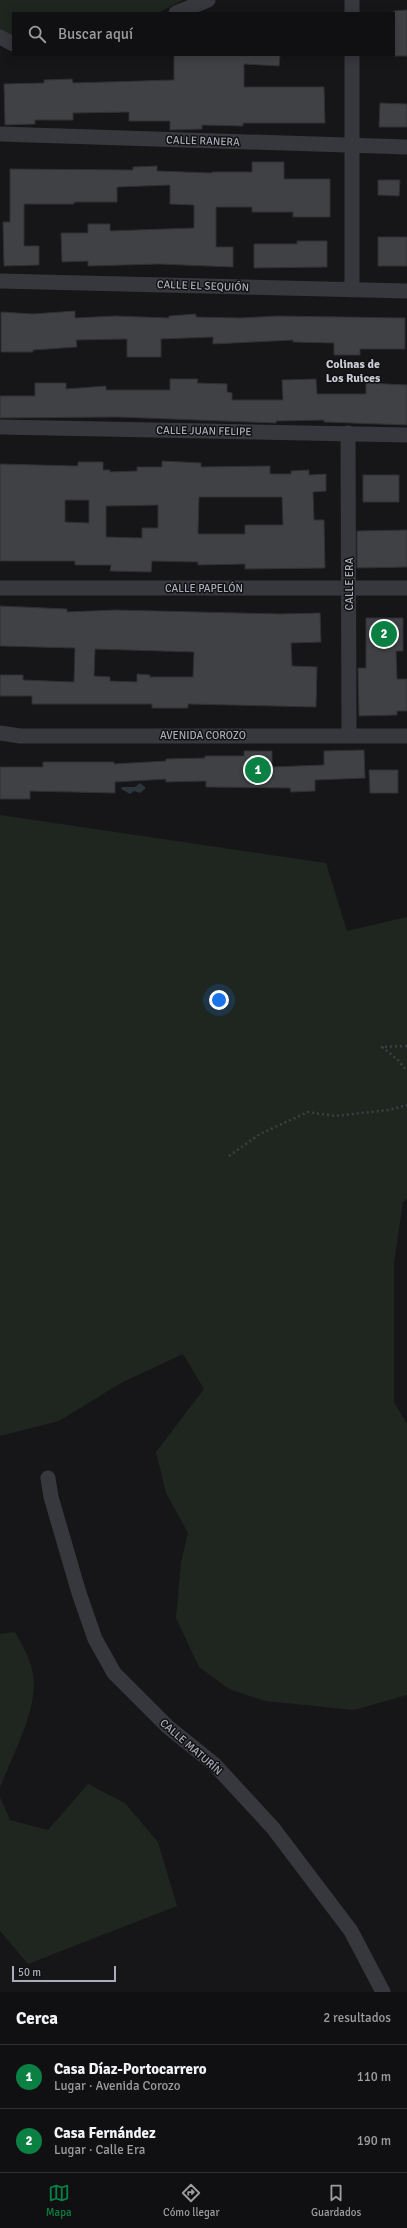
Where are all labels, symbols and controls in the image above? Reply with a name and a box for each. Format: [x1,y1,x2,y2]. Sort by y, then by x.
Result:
search box [12,12,395,56]
icon: search [26,23,48,45]
text: Buscar aquí [58,25,133,43]
street label: CALLE RANERA [166,133,240,149]
street label: CALLE EL SEQUIÓN [157,277,249,294]
district label: Colinas de Los Ruices [326,357,381,386]
street label: CALLE JUAN FELIPE [156,424,252,438]
street label: CALLE ERA [343,557,356,610]
street label: CALLE PAPELÓN [165,581,243,595]
pin: 2 [371,619,397,649]
street label: AVENIDA COROZO [160,729,246,742]
pin: 1 [245,755,271,785]
your location [209,990,229,1010]
street label: CALLE MATURÍN [157,1716,225,1778]
scale bar [12,1964,116,1983]
text: 50 m [18,1966,41,1979]
text: Cerca [16,2008,58,2029]
text: 2 resultados [323,2010,391,2026]
text: Casa Díaz-Portocarrero [54,2060,207,2078]
text: 1 [25,2069,33,2085]
text: 110 m [357,2069,391,2085]
text: Lugar · Avenida Corozo [54,2078,180,2094]
text: Casa Fernández [54,2124,156,2142]
text: 2 [25,2133,33,2149]
text: 190 m [357,2133,391,2149]
text: Lugar · Calle Era [54,2142,145,2158]
tab: Mapa [46,2182,72,2219]
tab: Cómo llegar [163,2182,219,2219]
tab: Guardados [311,2182,361,2219]

